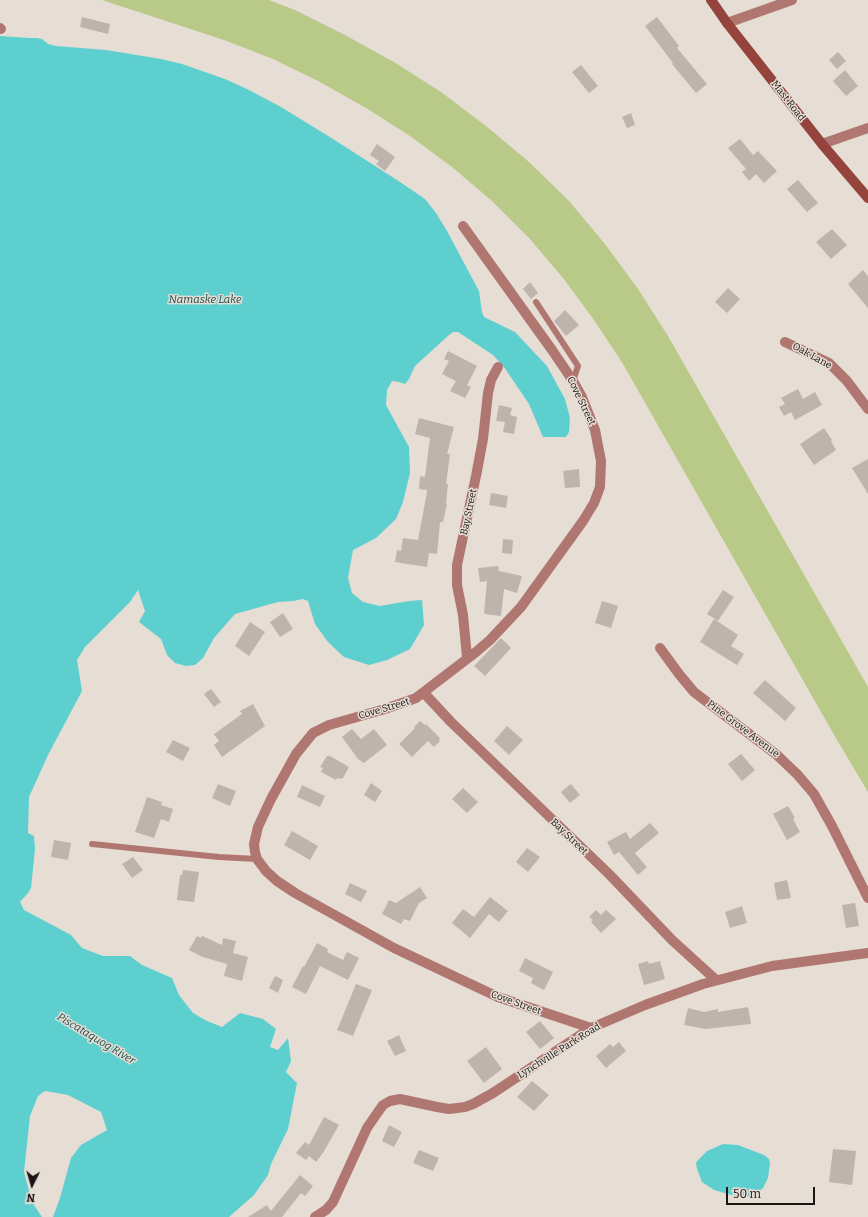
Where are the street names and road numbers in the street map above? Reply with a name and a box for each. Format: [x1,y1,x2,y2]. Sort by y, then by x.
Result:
street label: Mast Road [768,78,808,124]
street label: Oak Lane [790,340,834,372]
street label: Cove Street [564,375,598,427]
street label: Bay Street [458,488,480,536]
street label: Cove Street [357,696,411,722]
street label: Pine Grove Avenue [704,698,782,760]
street label: Bay Street [548,816,590,858]
street label: Cove Street [489,988,543,1018]
street label: Lynchville Park Road [515,1021,603,1081]

